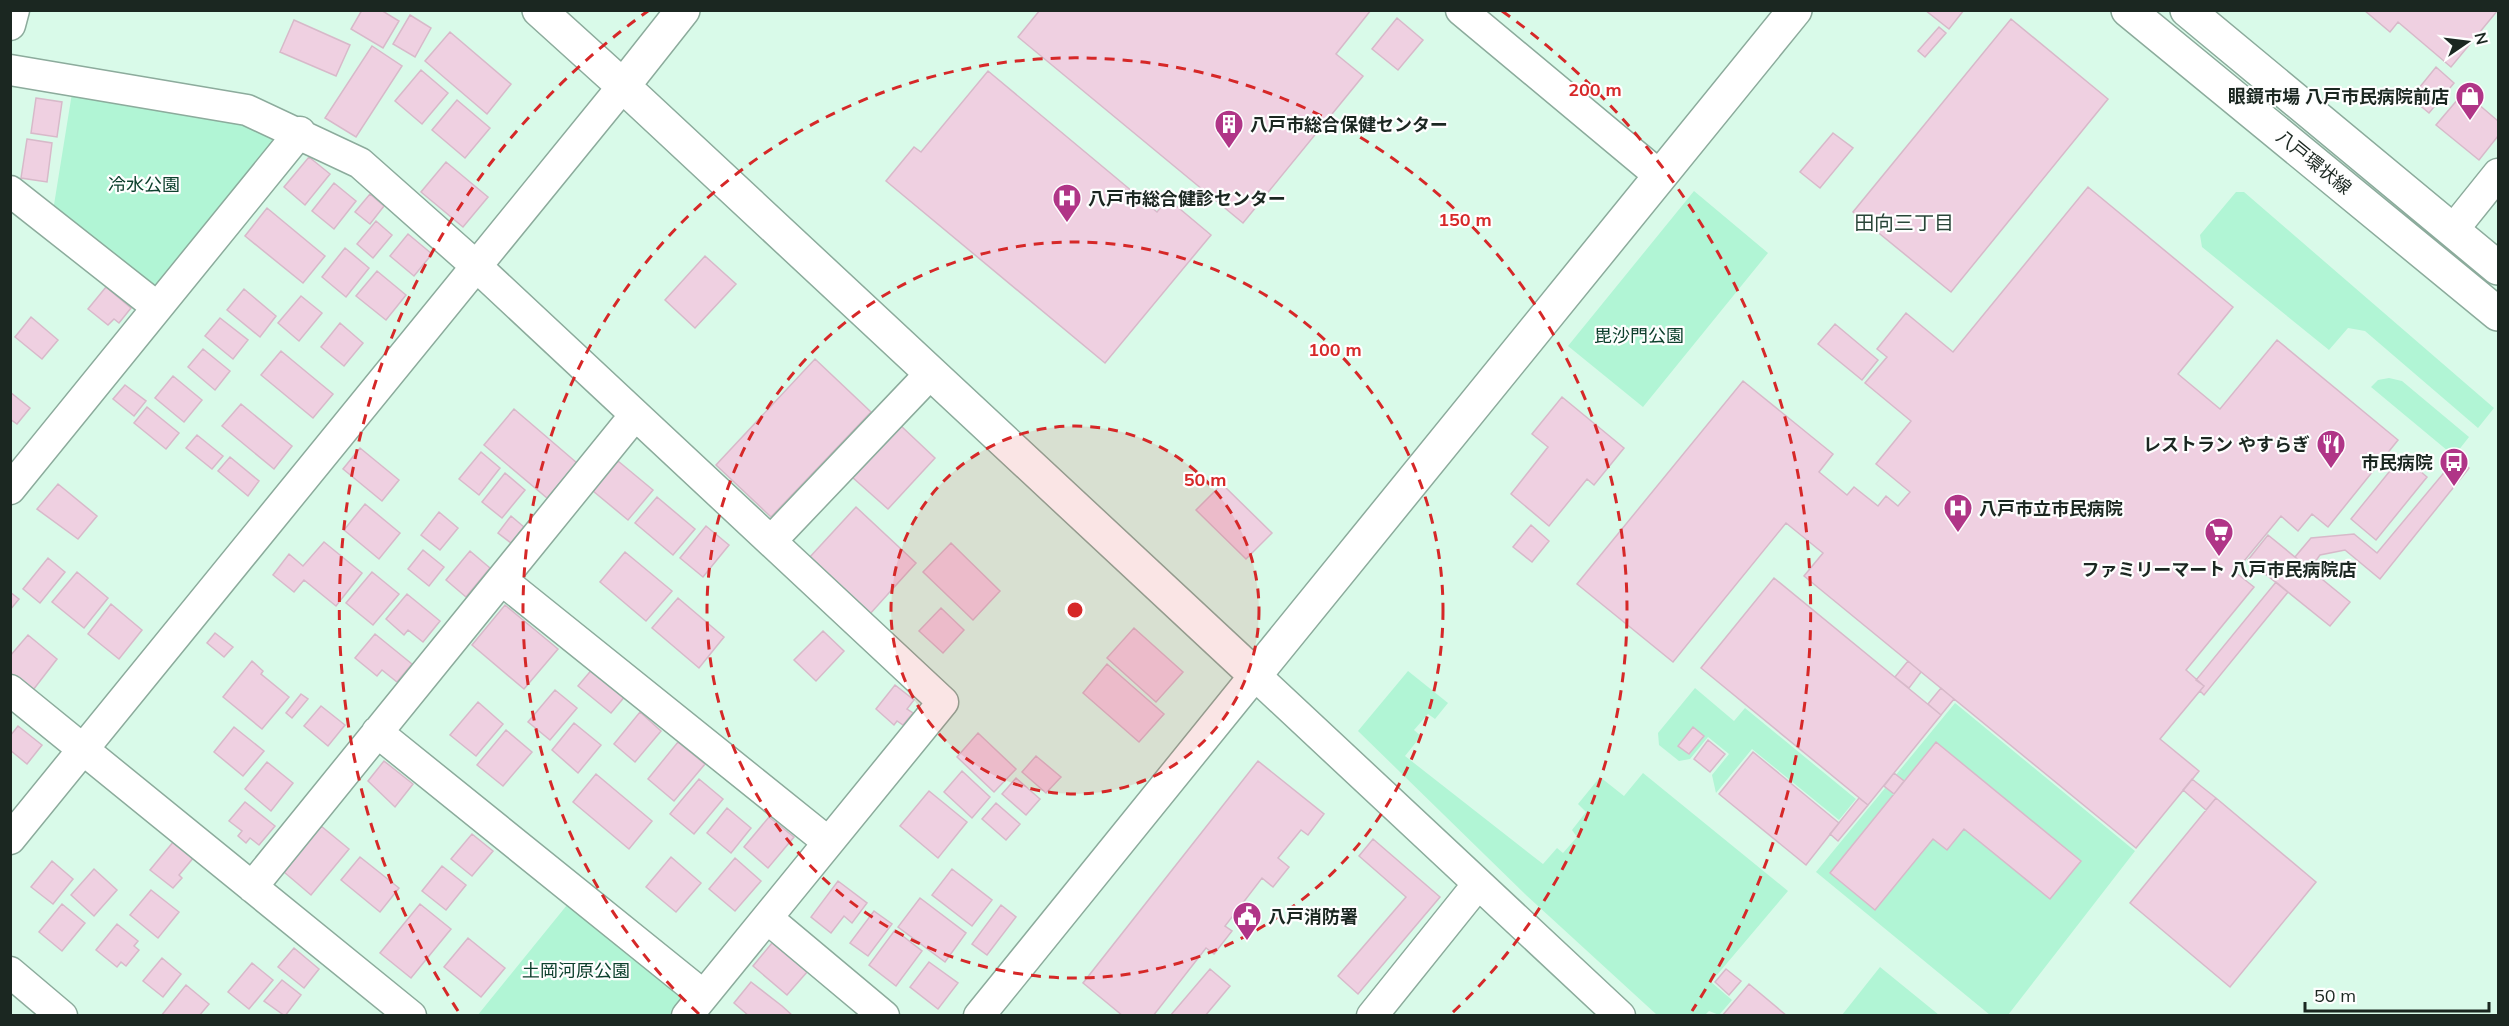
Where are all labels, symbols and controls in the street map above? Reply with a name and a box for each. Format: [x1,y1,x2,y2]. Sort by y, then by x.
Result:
north arrow [2437,12,2497,72]
text: N [2470,30,2493,47]
text: 200 m [1568,78,1622,101]
shop icon: 眼鏡市場 八戸市民病院前店 [2454,80,2486,122]
place label: 眼鏡市場 八戸市民病院前店 [2228,85,2449,108]
building icon: 八戸市総合保健センター [1213,108,1245,150]
place label: 八戸市総合保健センター [1250,113,1448,136]
street label: 八戸環状線 [2272,125,2356,199]
park label: 冷水公園 [108,173,180,196]
hospital icon: 八戸市総合健診センター [1051,182,1083,224]
place label: 八戸市総合健診センター [1088,187,1286,210]
text: 150 m [1438,208,1492,231]
district label: 田向三丁目 [1854,210,1954,235]
park label: 毘沙門公園 [1594,324,1684,347]
text: 100 m [1308,338,1362,361]
restaurant icon: レストラン やすらぎ [2315,428,2347,470]
place label: レストラン やすらぎ [2143,433,2310,456]
bus stop icon: 市民病院 [2438,446,2470,488]
place label: 市民病院 [2361,451,2433,474]
text: 50 m [1184,468,1226,491]
hospital icon: 八戸市立市民病院 [1942,492,1974,534]
place label: 八戸市立市民病院 [1979,497,2123,520]
supermarket icon: ファミリーマート 八戸市民病院店 [2203,516,2235,558]
place label: ファミリーマート 八戸市民病院店 [2082,558,2356,581]
centre of rings [1065,600,1085,620]
public building icon: 八戸消防署 [1231,900,1263,942]
place label: 八戸消防署 [1268,905,1358,928]
park label: 土岡河原公園 [522,959,630,982]
scale bar [2305,975,2490,1013]
text: 50 m [2314,984,2356,1007]

